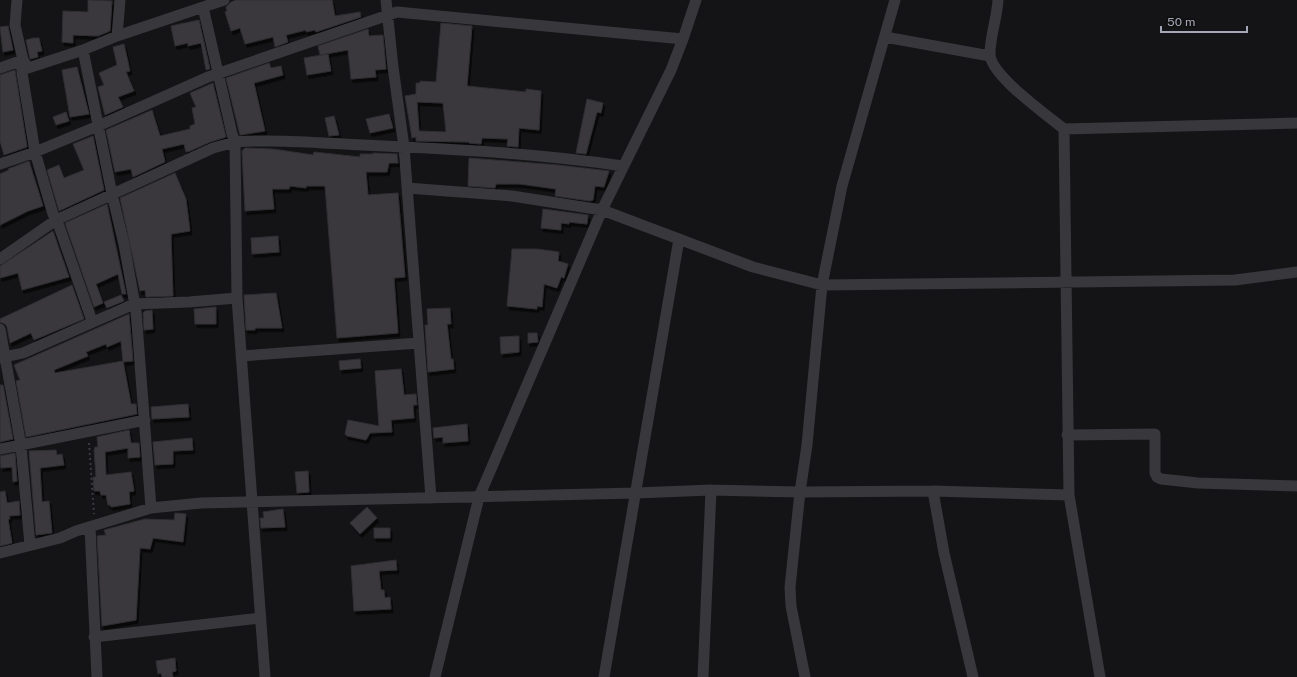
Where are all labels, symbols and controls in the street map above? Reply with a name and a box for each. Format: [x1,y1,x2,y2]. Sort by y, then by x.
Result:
scale bar [1161,8,1247,34]
text: 50 m [1167,15,1195,29]

